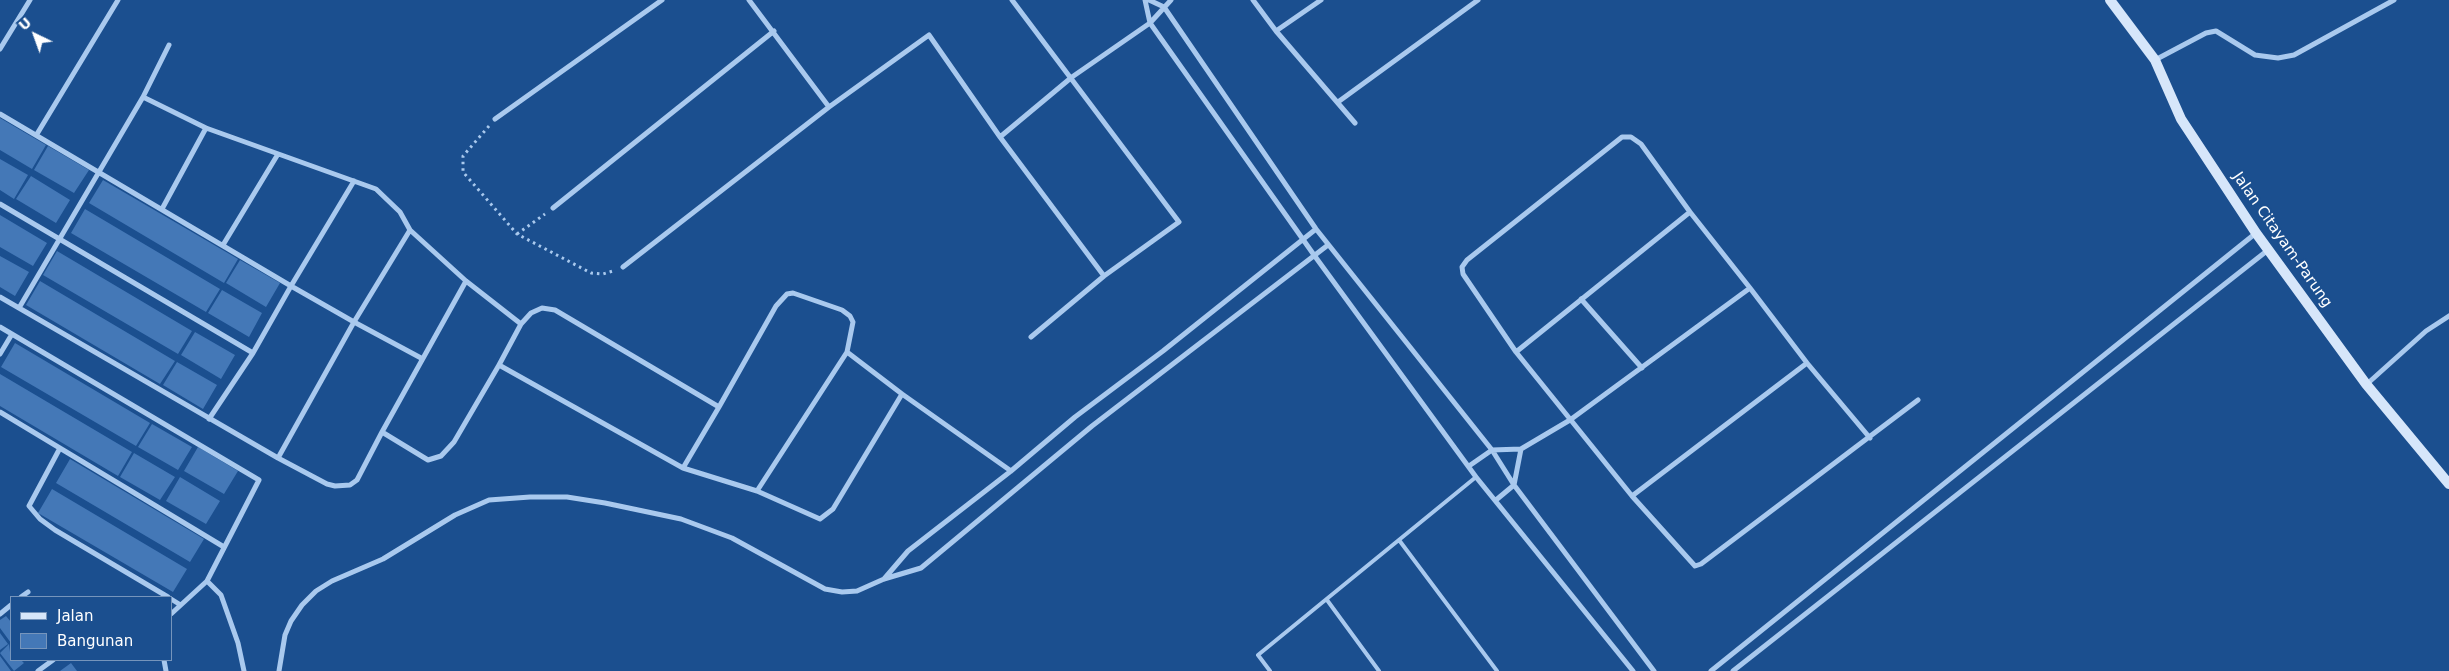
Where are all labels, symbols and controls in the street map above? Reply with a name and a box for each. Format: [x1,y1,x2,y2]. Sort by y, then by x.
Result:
north arrow [10,10,60,60]
text: U [15,14,35,34]
street label: Jalan Citayam-Parung [2228,169,2336,311]
legend [10,596,172,661]
text: Jalan [57,607,93,625]
text: Bangunan [57,632,133,650]

